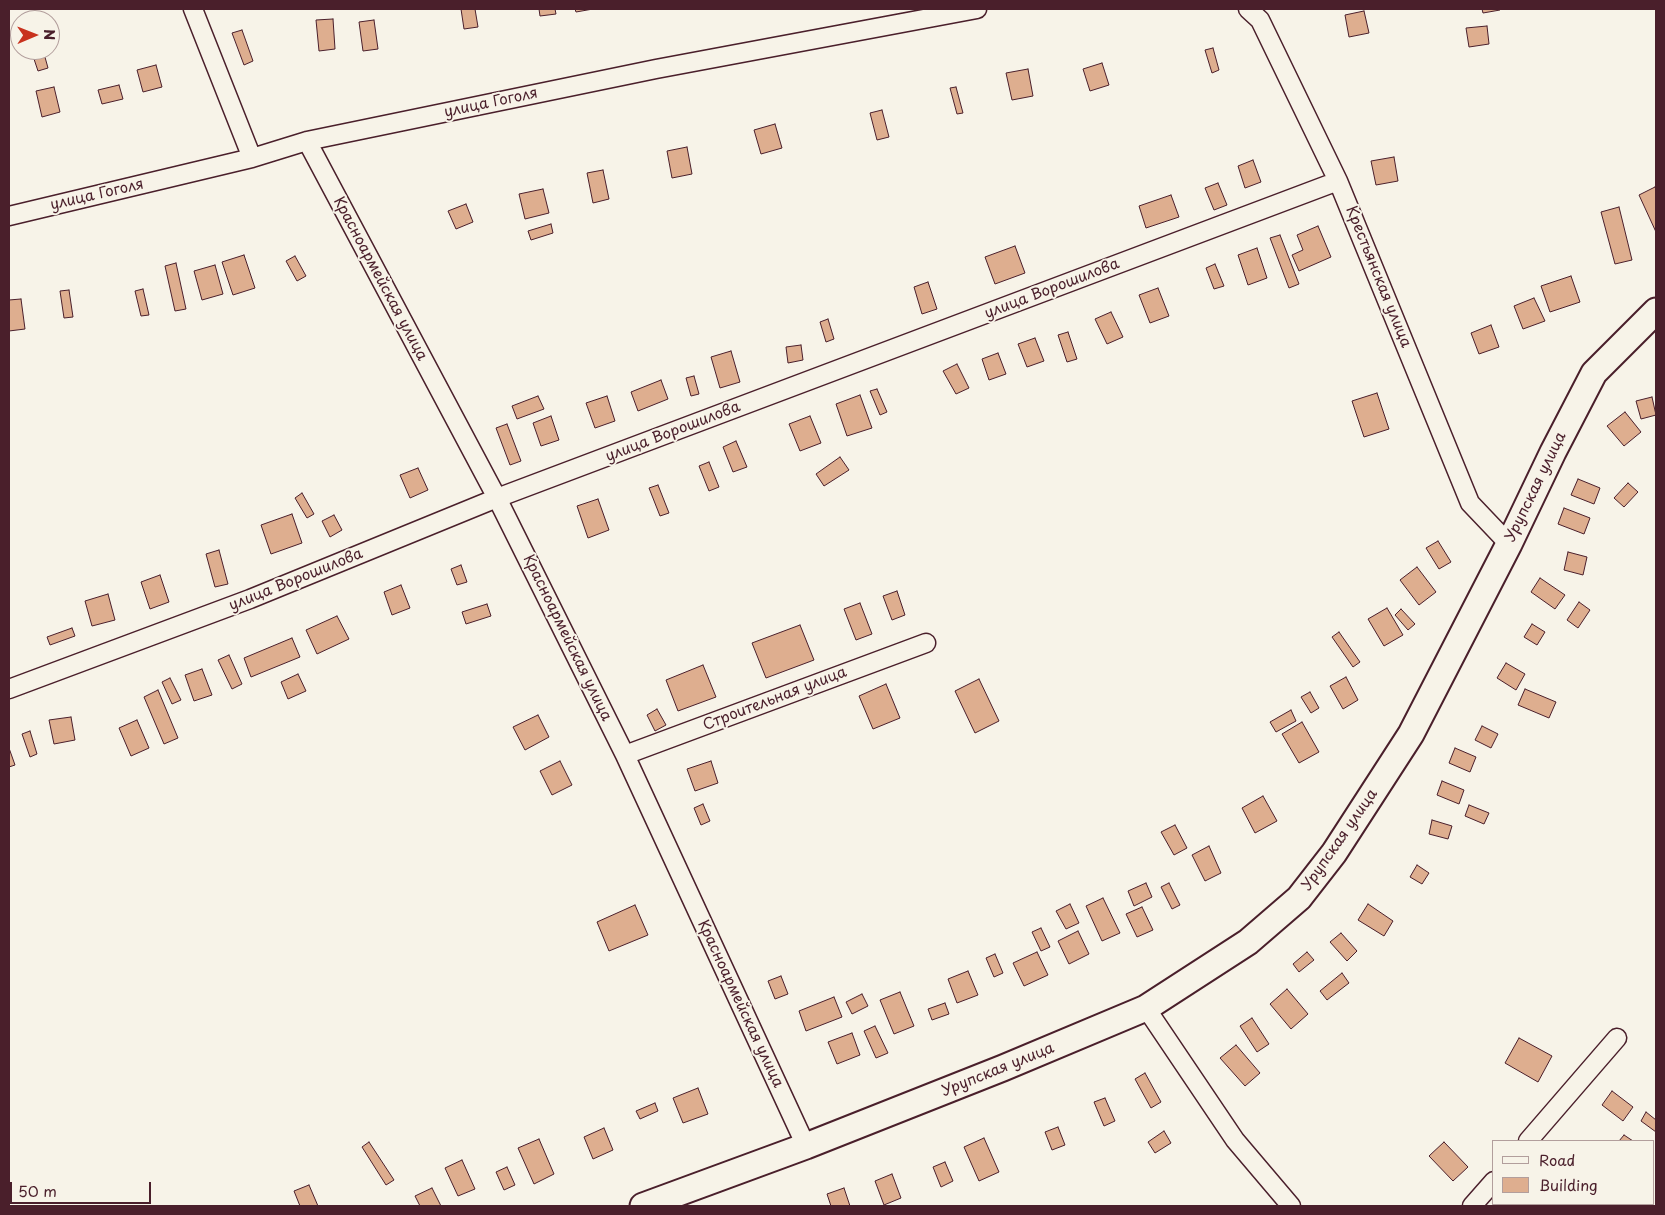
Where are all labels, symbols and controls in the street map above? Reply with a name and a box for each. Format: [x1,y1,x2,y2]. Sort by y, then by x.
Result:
north arrow [10,10,60,60]
text: N [39,29,60,40]
street label: улица Гоголя [442,84,540,122]
street label: улица Гоголя [48,175,146,215]
street label: Красноармейская улица [329,194,431,364]
street label: Крестьянская улица [1341,204,1415,350]
street label: улица Ворошилова [982,255,1122,323]
street label: улица Ворошилова [603,398,743,466]
street label: Урупская улица [1502,429,1570,545]
street label: улица Ворошилова [226,545,366,615]
street label: Красноармейская улица [519,552,615,724]
street label: Строительная улица [701,663,849,735]
street label: Урупская улица [1298,786,1382,894]
street label: Красноармейская улица [693,917,787,1091]
street label: Урупская улица [939,1039,1057,1101]
legend [1492,1140,1655,1205]
text: Road [1539,1148,1575,1171]
scale bar [12,1172,154,1204]
text: Building [1539,1173,1598,1196]
text: 50 m [18,1179,57,1202]

